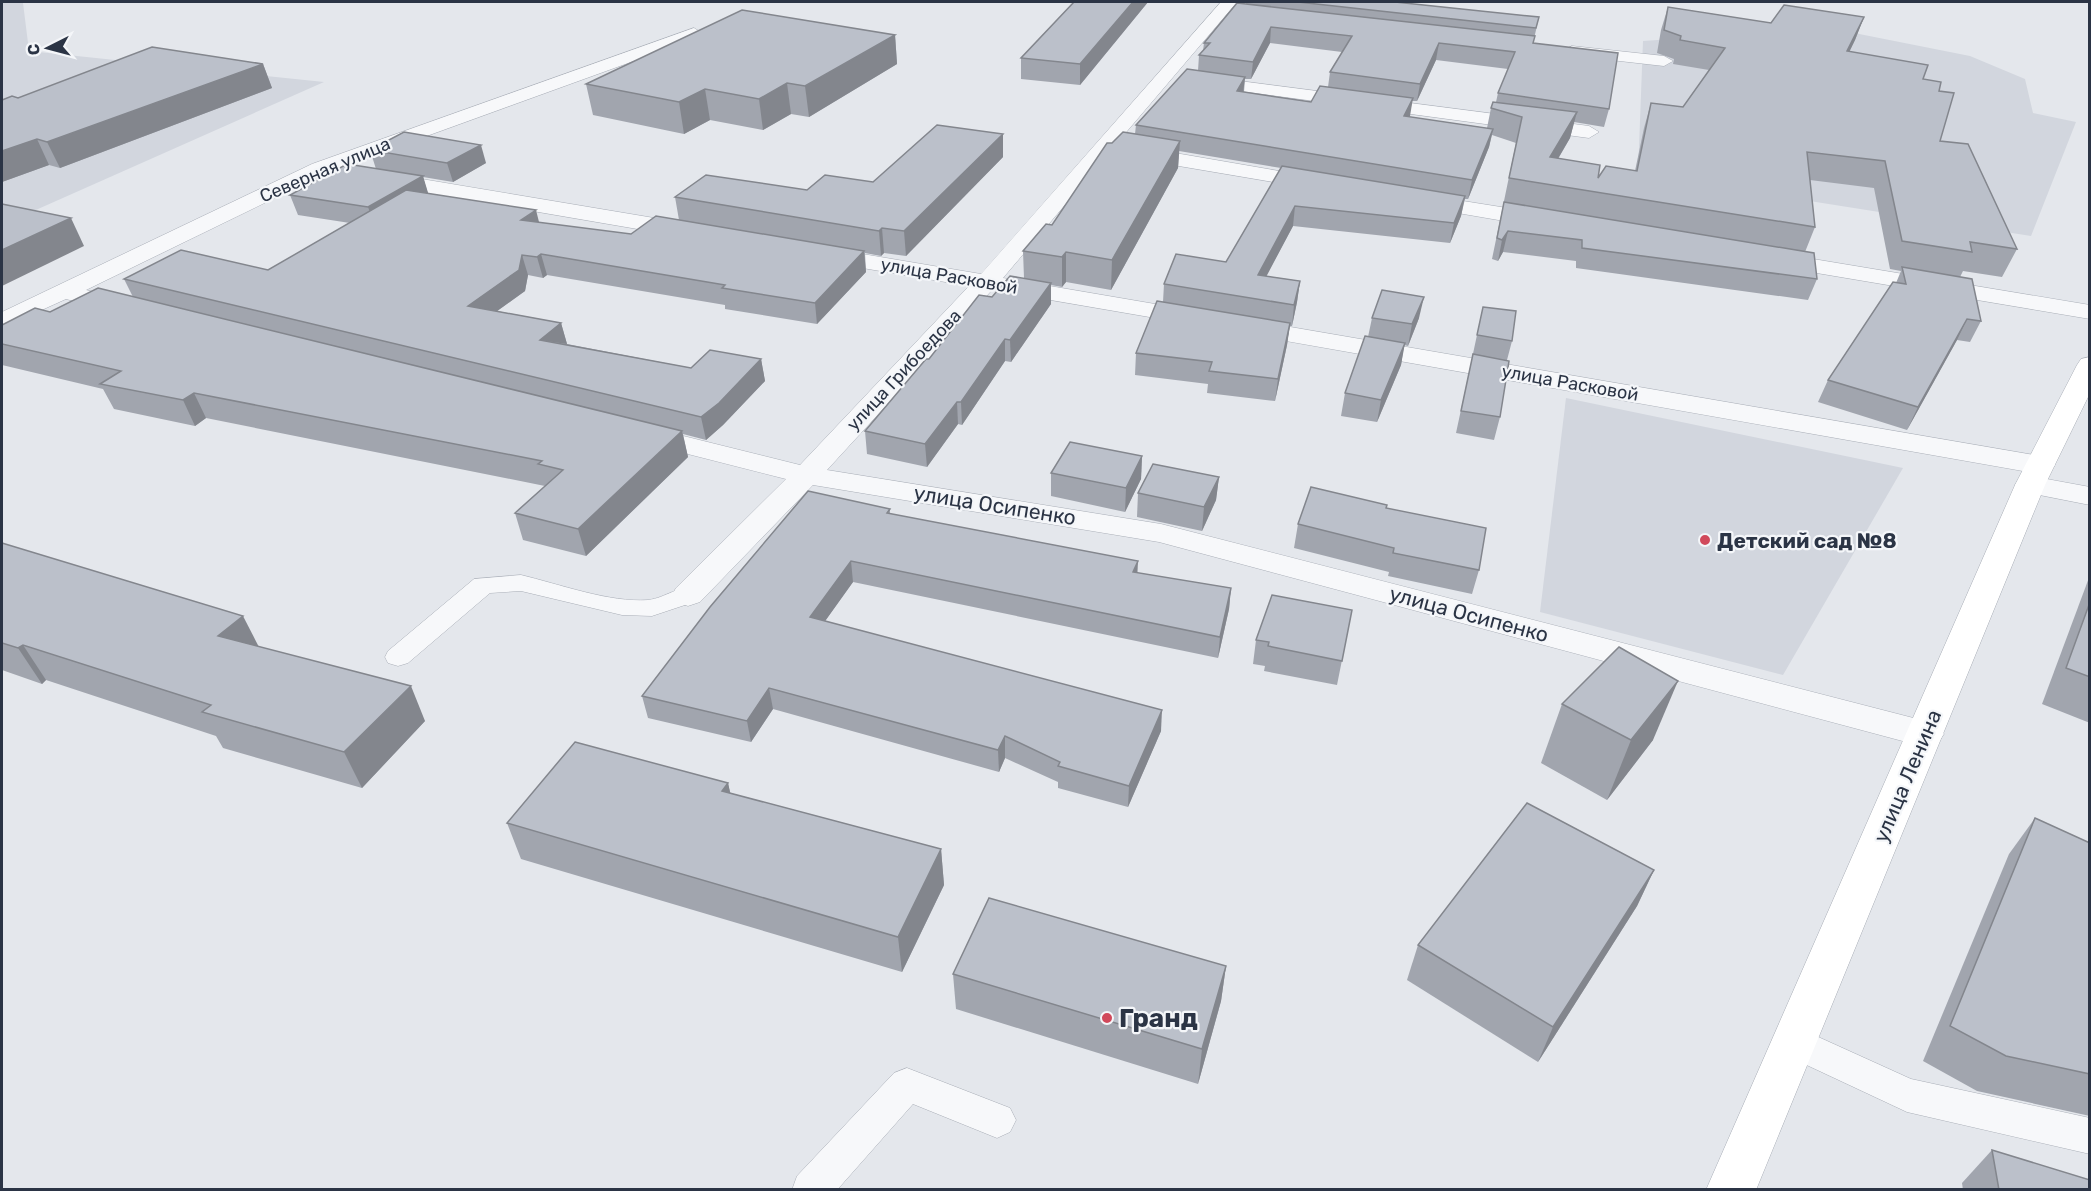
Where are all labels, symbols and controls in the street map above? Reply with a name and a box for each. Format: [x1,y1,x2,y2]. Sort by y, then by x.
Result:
north arrow [18,18,78,78]
text: С [24,43,44,56]
street label: Северная улица [256,133,394,207]
street label: улица Расковой [879,253,1019,299]
street label: улица Грибоедова [842,305,966,435]
street label: улица Расковой [1500,360,1640,406]
street label: улица Осипенко [912,480,1078,530]
place label: Детский сад №8 [1717,528,1897,553]
marker: Детский сад №8 [1698,533,1712,547]
street label: улица Осипенко [1387,581,1551,647]
street label: улица Ленина [1868,706,1946,846]
place label: Гранд [1119,1003,1198,1034]
marker: Гранд [1100,1011,1114,1025]

